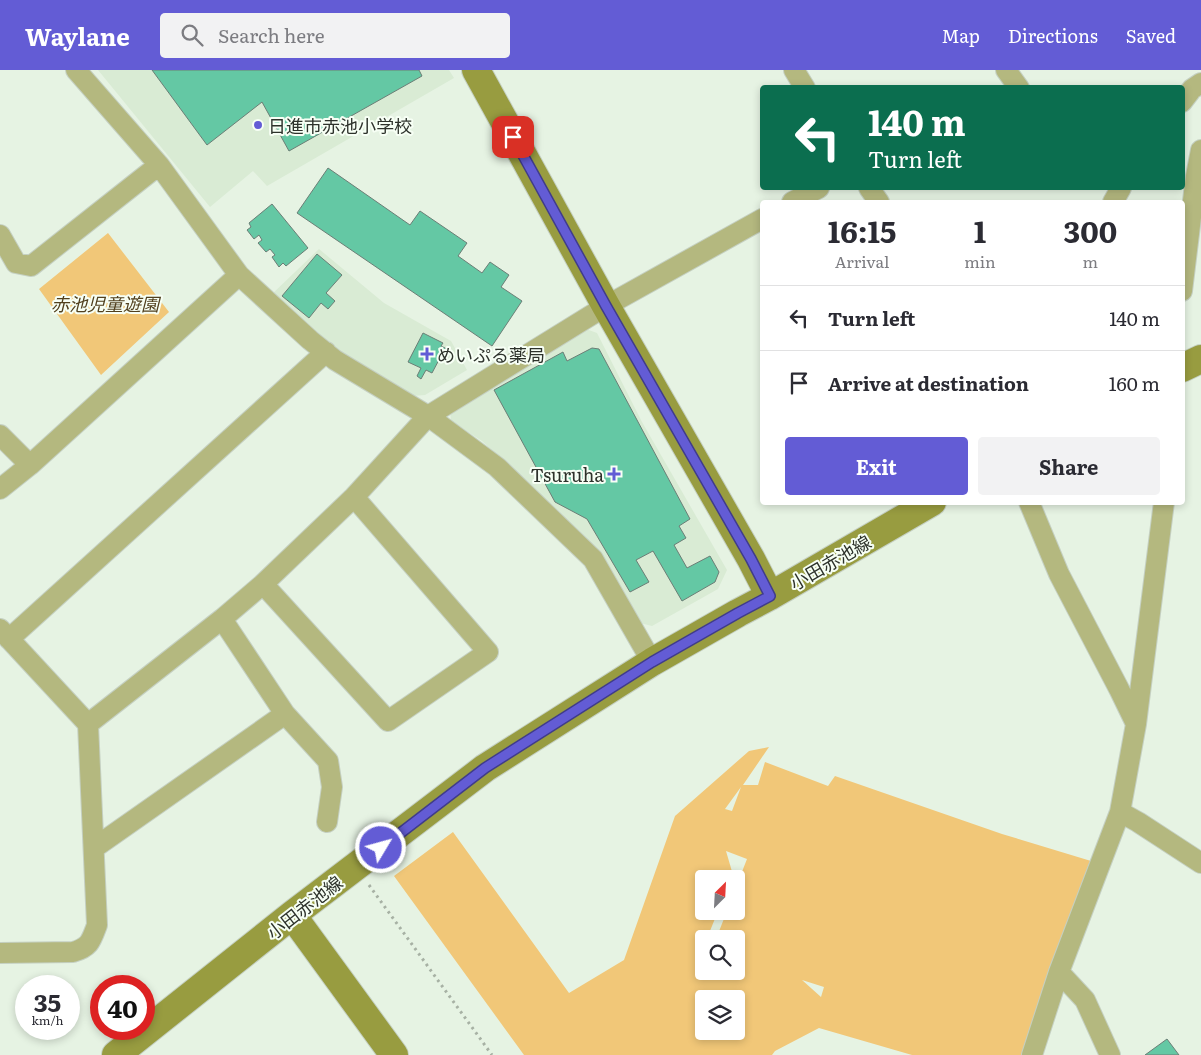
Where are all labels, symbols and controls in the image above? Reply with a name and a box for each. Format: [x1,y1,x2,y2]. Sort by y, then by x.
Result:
search box [160,13,510,58]
text: Waylane [25,18,130,53]
icon: search [178,21,206,49]
text: Search here [218,21,325,49]
text: Map [942,22,980,49]
text: Directions [1008,22,1098,49]
text: Saved [1126,22,1176,49]
text: 140 m [868,95,966,147]
icon: left [785,105,850,170]
place label: 日進市赤池小学校 [268,112,412,139]
pin [492,116,534,158]
marker: 日進市赤池小学校 [252,119,264,131]
icon: arrive [499,123,527,151]
text: Turn left [868,142,962,175]
text: 16:15 [828,208,896,252]
text: 1 [974,208,986,252]
text: 300 [1063,208,1117,252]
text: Arrival [835,249,889,273]
text: min [964,249,996,273]
text: m [1083,249,1098,273]
park label: 赤池児童遊園 [51,290,162,317]
icon: left [785,304,813,332]
text: Turn left [828,304,915,332]
text: 140 m [1109,304,1160,332]
place label: めいぷる薬局 [437,341,545,368]
marker: めいぷる薬局 [421,348,433,360]
icon: arrive [785,369,813,397]
text: Arrive at destination [828,369,1029,397]
text: 160 m [1109,369,1160,397]
button: Exit [785,437,968,495]
button: Share [978,437,1160,495]
place label: Tsuruha [531,461,604,488]
marker: Tsuruha [608,468,620,480]
street label: 小田赤池線 [784,528,876,596]
position arrow [354,821,406,873]
street label: 小田赤池線 [260,869,348,945]
north arrow [695,870,745,920]
map controls [695,870,745,1040]
button: search [695,930,745,980]
speed limit sign: 40 [90,975,155,1040]
text: 35 [34,983,61,1020]
button: layers [695,990,745,1040]
text: km/h [32,1011,63,1029]

